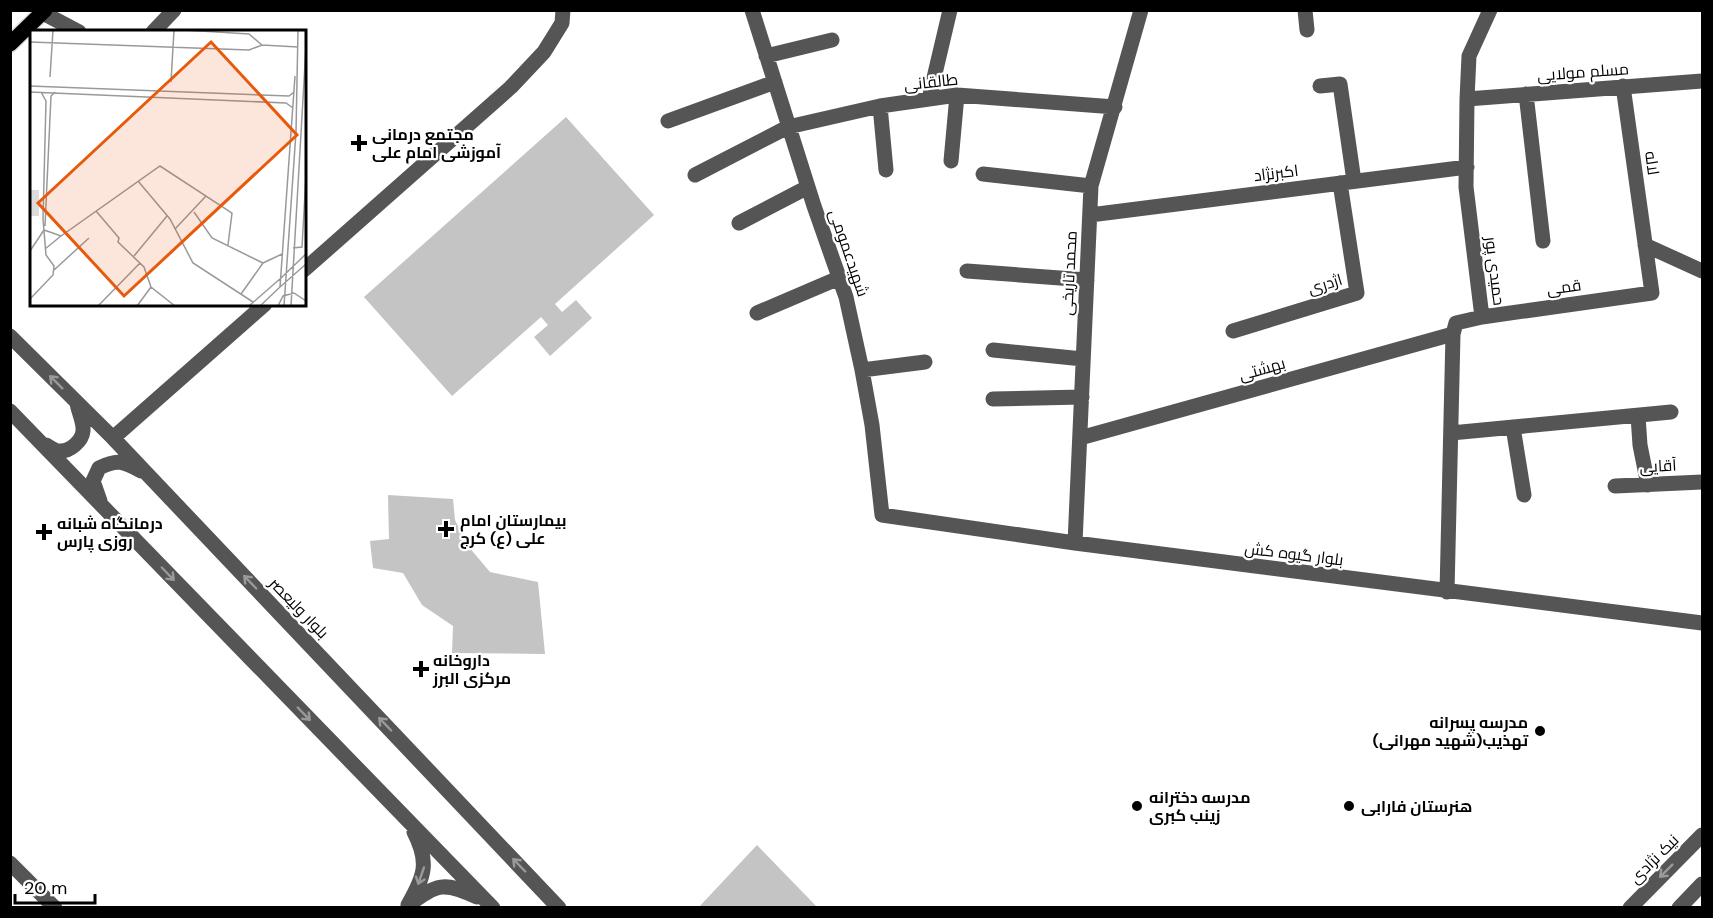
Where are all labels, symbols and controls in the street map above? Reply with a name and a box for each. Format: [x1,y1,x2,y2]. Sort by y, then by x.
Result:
inset map [30,30,306,306]
street label: مسلم مولایی [1536,58,1630,87]
street label: طالقانی [903,69,959,95]
place label: مجتمع درمانی آموزشی امام علی [372,124,501,164]
marker: مجتمع درمانی آموزشی امام علی [350,134,368,152]
street label: لاله [1640,150,1664,176]
street label: اکبرنژاد [1252,160,1300,186]
street label: شهیدعمومی [824,207,874,299]
street label: محمد تاریخی [1056,230,1082,316]
street label: حمیدی پور [1479,234,1510,307]
street label: اژدری [1305,269,1345,299]
street label: قمی [1545,274,1583,300]
street label: بهشتی [1236,352,1288,386]
one-way arrow [49,374,64,389]
street label: آقایی [1639,455,1678,477]
place label: بیمارستان امام علی (ع) کرج [460,510,567,549]
place label: درمانگاه شبانه روزی پارس [57,513,163,553]
marker: بیمارستان امام علی (ع) کرج [437,520,455,538]
marker: درمانگاه شبانه روزی پارس [35,523,53,541]
street label: بلوار گیوه کش [1243,538,1345,570]
one-way arrow [161,567,175,582]
street label: بلوار ولیعصر [264,572,333,643]
one-way arrow [243,575,257,590]
place label: داروخانه مرکزی البرز [432,650,511,689]
marker: داروخانه مرکزی البرز [414,662,428,676]
one-way arrow [296,707,311,722]
place label: مدرسه پسرانه تهذیب(شهید مهرانی) [1372,712,1529,751]
one-way arrow [377,716,392,731]
marker: مدرسه پسرانه تهذیب(شهید مهرانی) [1533,724,1547,738]
place label: مدرسه دخترانه زینب کبری [1149,787,1250,826]
place label: هنرستان فارابی [1361,796,1472,817]
marker: مدرسه دخترانه زینب کبری [1130,799,1144,813]
marker: هنرستان فارابی [1342,799,1356,813]
street label: نیک نژادی [1625,830,1683,888]
one-way arrow [512,858,526,873]
one-way arrow [1659,864,1673,879]
one-way arrow [415,866,426,885]
scale bar [15,867,94,905]
text: 20 m [24,876,67,900]

